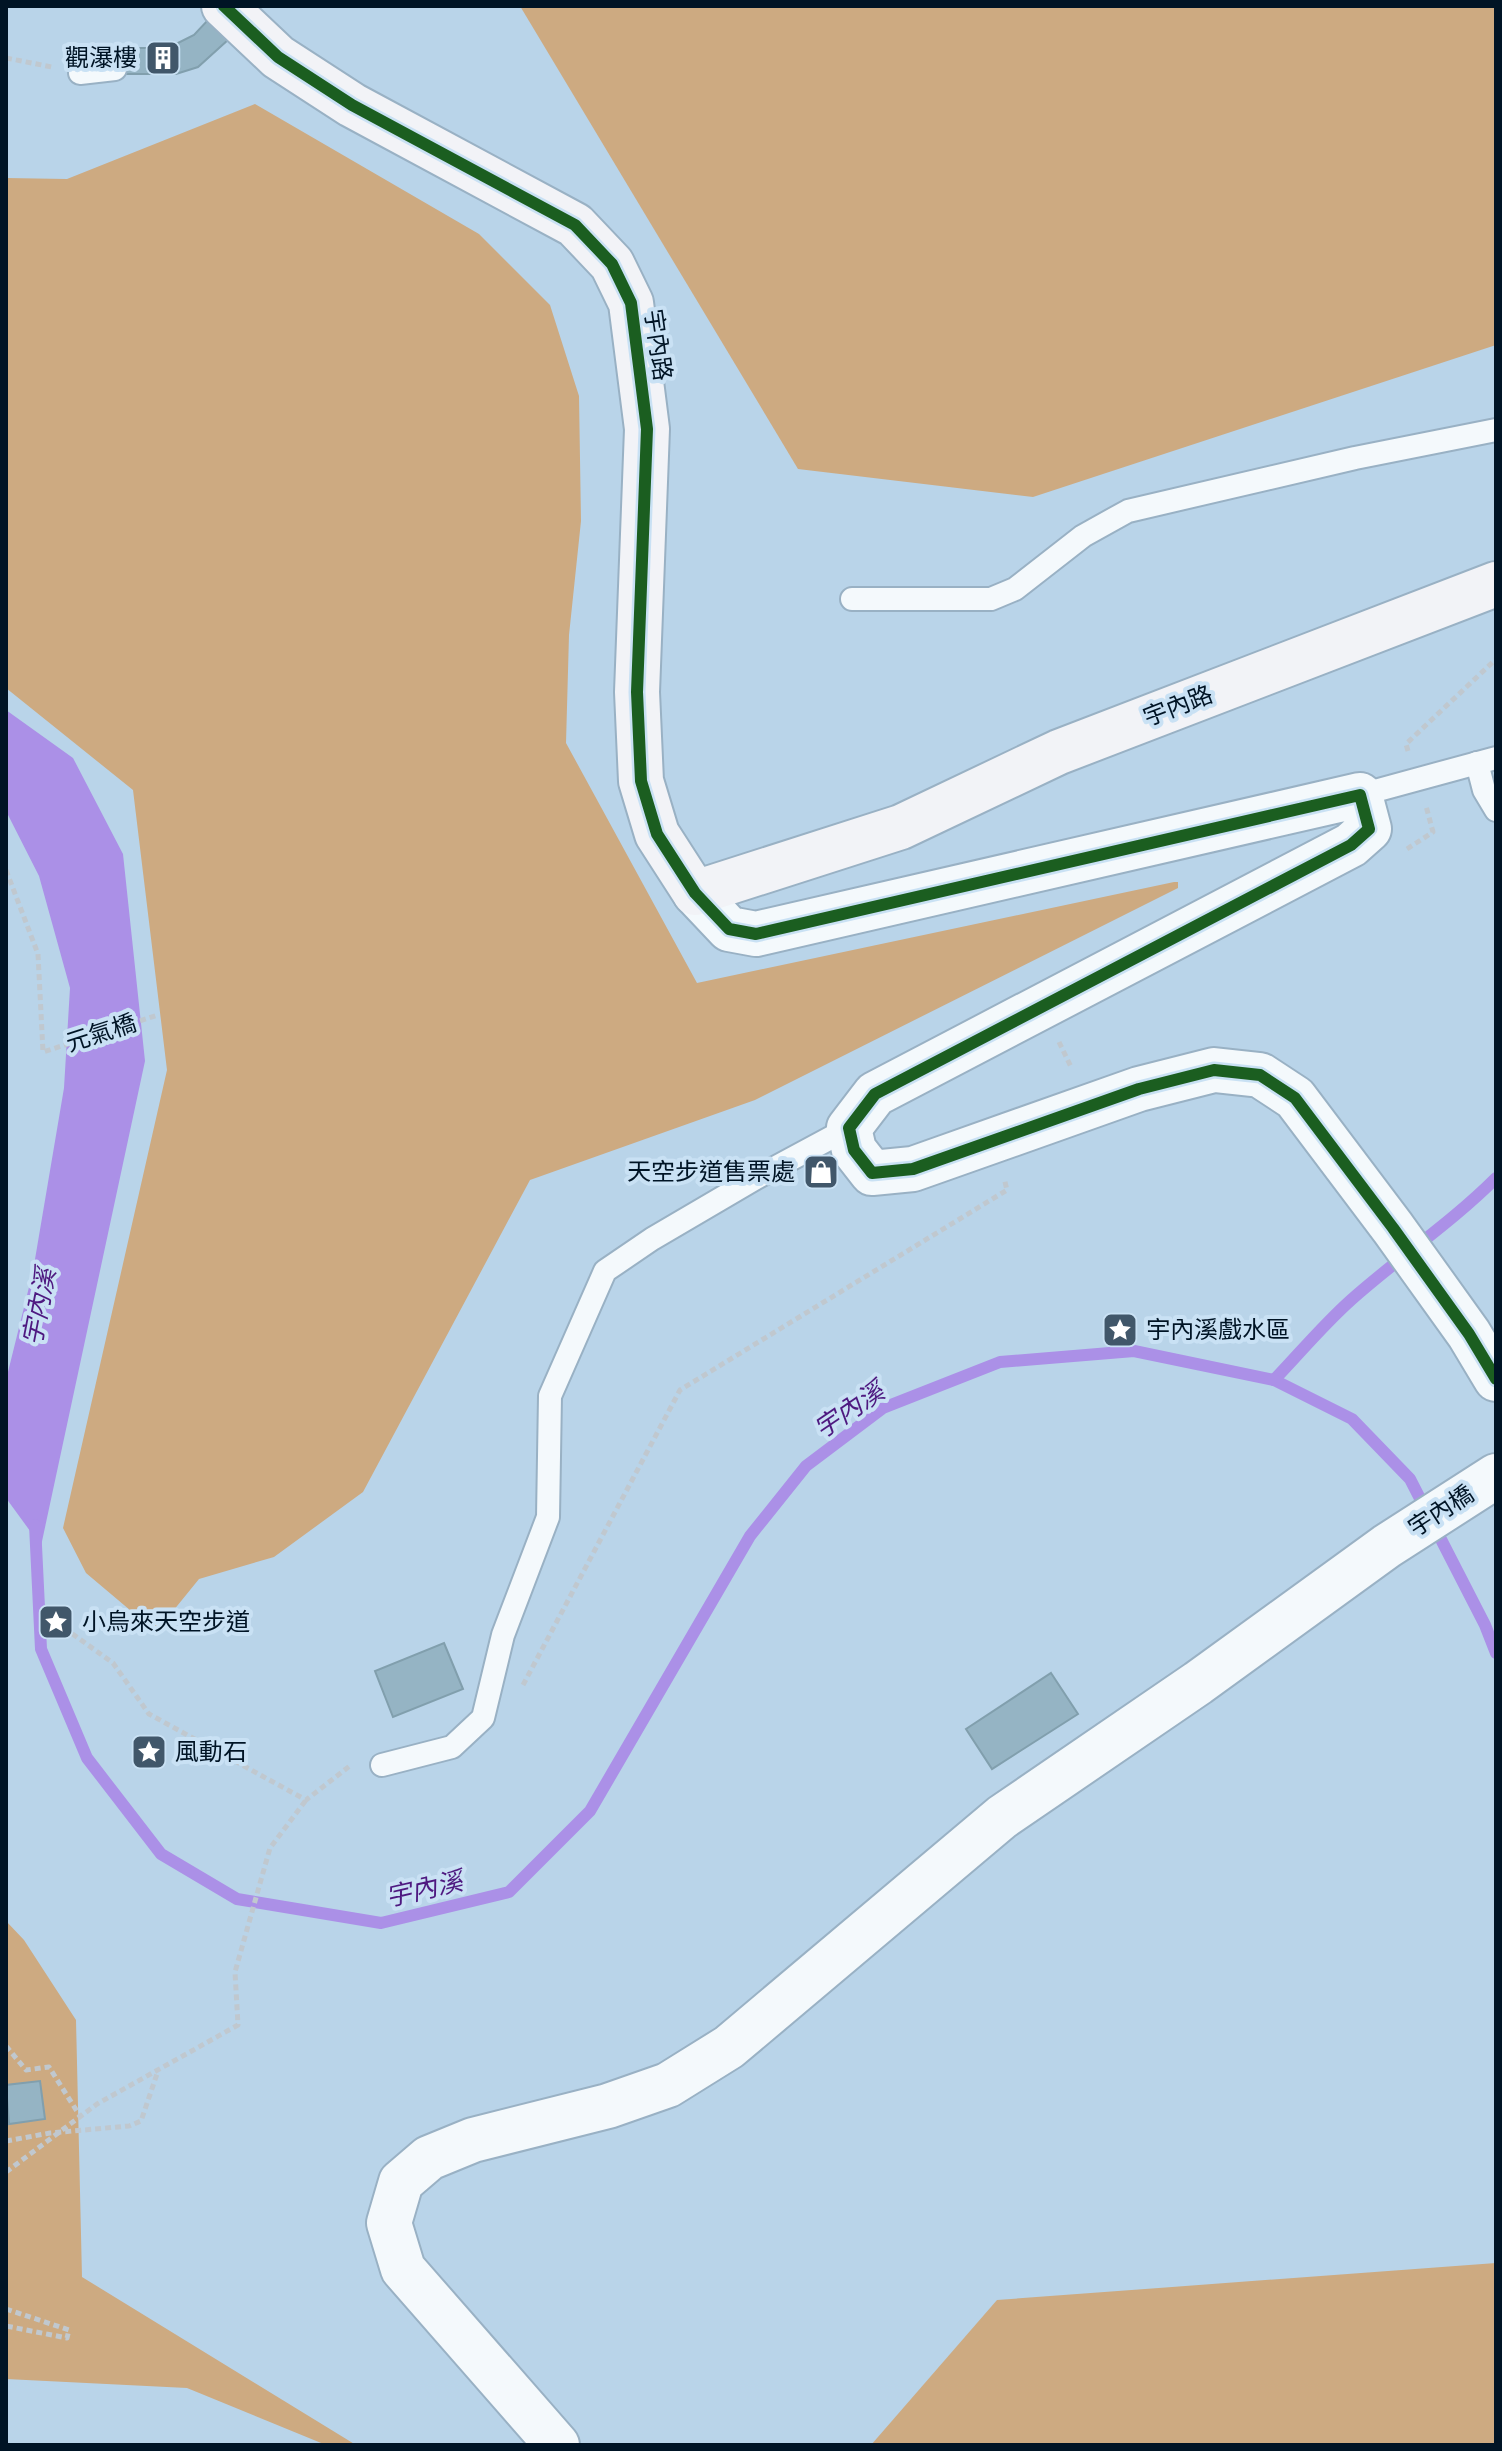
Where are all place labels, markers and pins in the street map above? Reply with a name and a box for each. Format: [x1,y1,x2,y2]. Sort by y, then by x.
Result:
building icon: 觀瀑樓 [144,39,182,77]
place label: 觀瀑樓 [65,42,137,71]
shop icon: 天空步道售票處 [802,1153,840,1191]
place label: 天空步道售票處 [627,1156,795,1185]
place icon: 宇內溪戲水區 [1101,1311,1139,1349]
place label: 宇內溪戲水區 [1146,1314,1290,1343]
place icon: 小烏來天空步道 [37,1603,75,1641]
place label: 小烏來天空步道 [82,1606,250,1635]
place icon: 風動石 [130,1733,168,1771]
place label: 風動石 [175,1736,247,1765]

